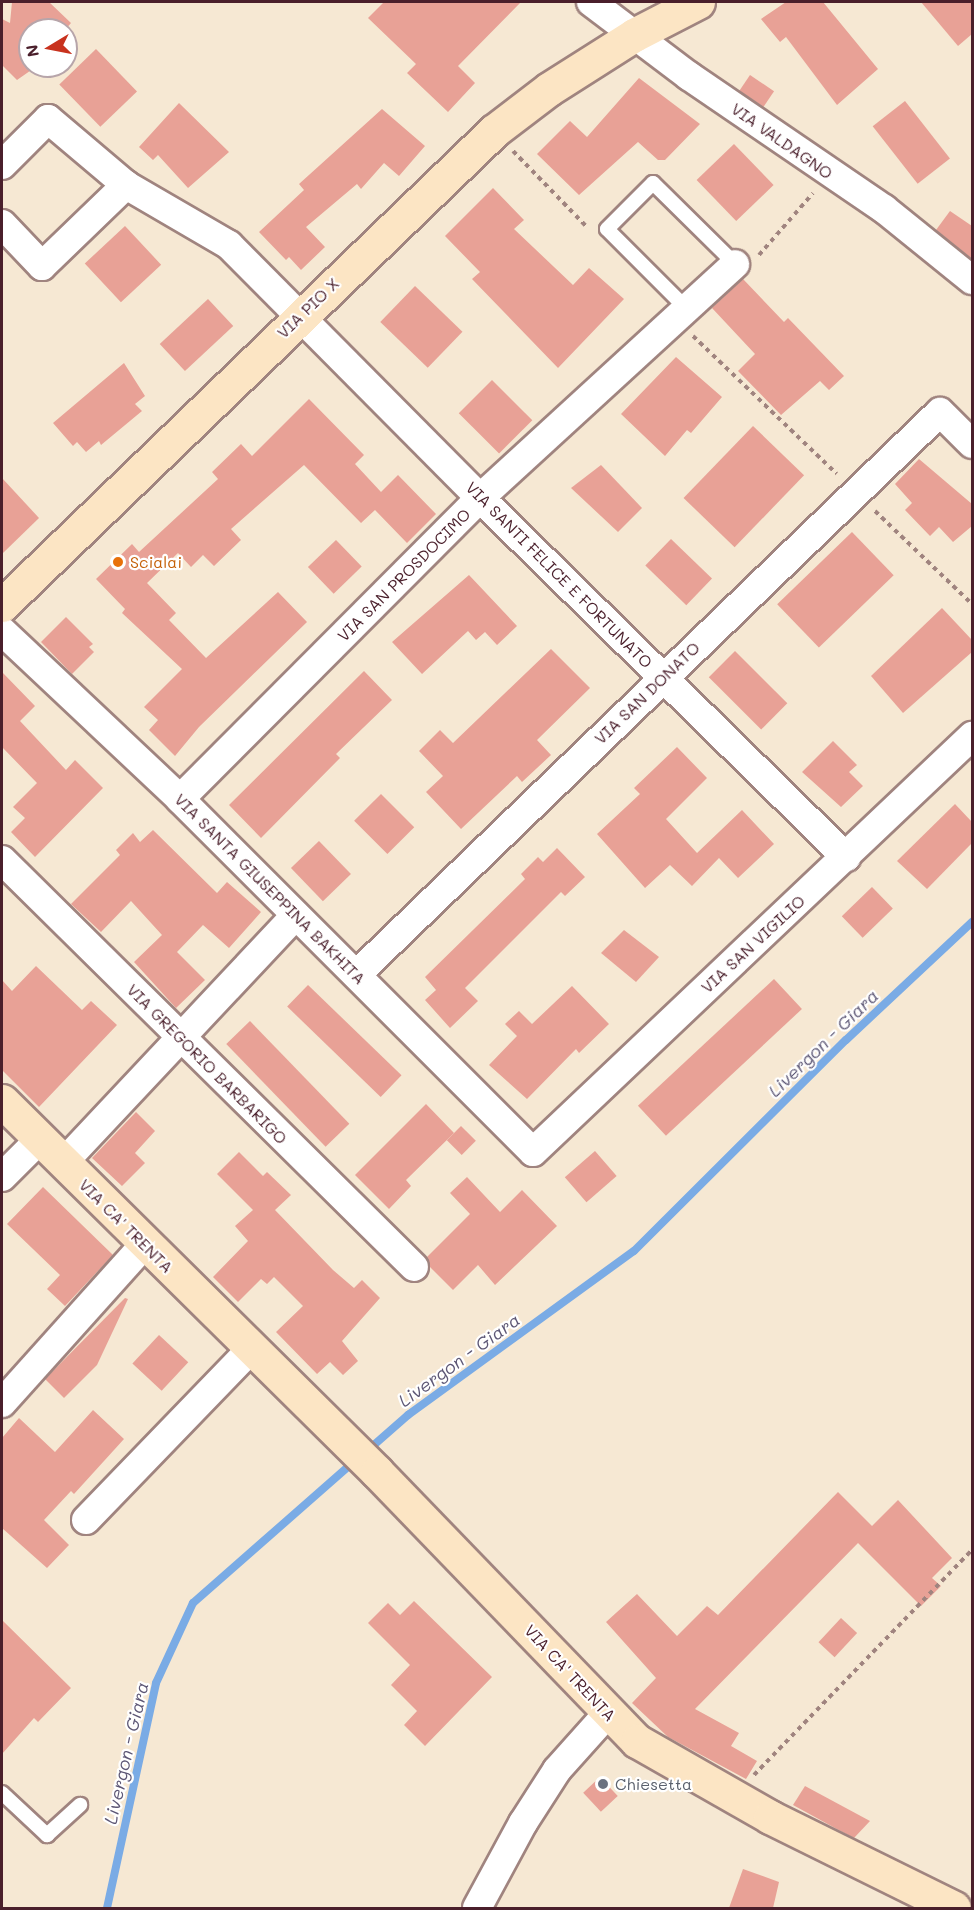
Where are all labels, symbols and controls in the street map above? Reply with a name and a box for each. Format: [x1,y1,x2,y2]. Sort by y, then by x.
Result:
north arrow [18,18,78,78]
text: N [20,43,43,59]
street label: VIA VALDAGNO [728,99,836,183]
street label: VIA PIO X [273,274,343,342]
street label: VIA SANTI FELICE E FORTUNATO [462,478,656,672]
street label: VIA SAN PROSDOCIMO [334,505,474,645]
place label: Scialai [130,552,182,572]
marker: Scialai [111,555,125,569]
street label: VIA SAN DONATO [590,638,704,748]
street label: VIA SANTA GIUSEPPINA BAKHITA [171,790,369,988]
street label: VIA SAN VIGILIO [697,891,809,997]
street label: VIA GREGORIO BARBARIGO [123,980,291,1148]
water label: Livergon - Giara [763,985,883,1101]
street label: VIA CA' TRENTA [75,1175,177,1277]
water label: Livergon - Giara [394,1309,524,1411]
street label: VIA CA' TRENTA [520,1621,620,1725]
water label: Livergon - Giara [99,1680,153,1826]
place label: Chiesetta [615,1774,692,1794]
marker: Chiesetta [596,1777,610,1791]

